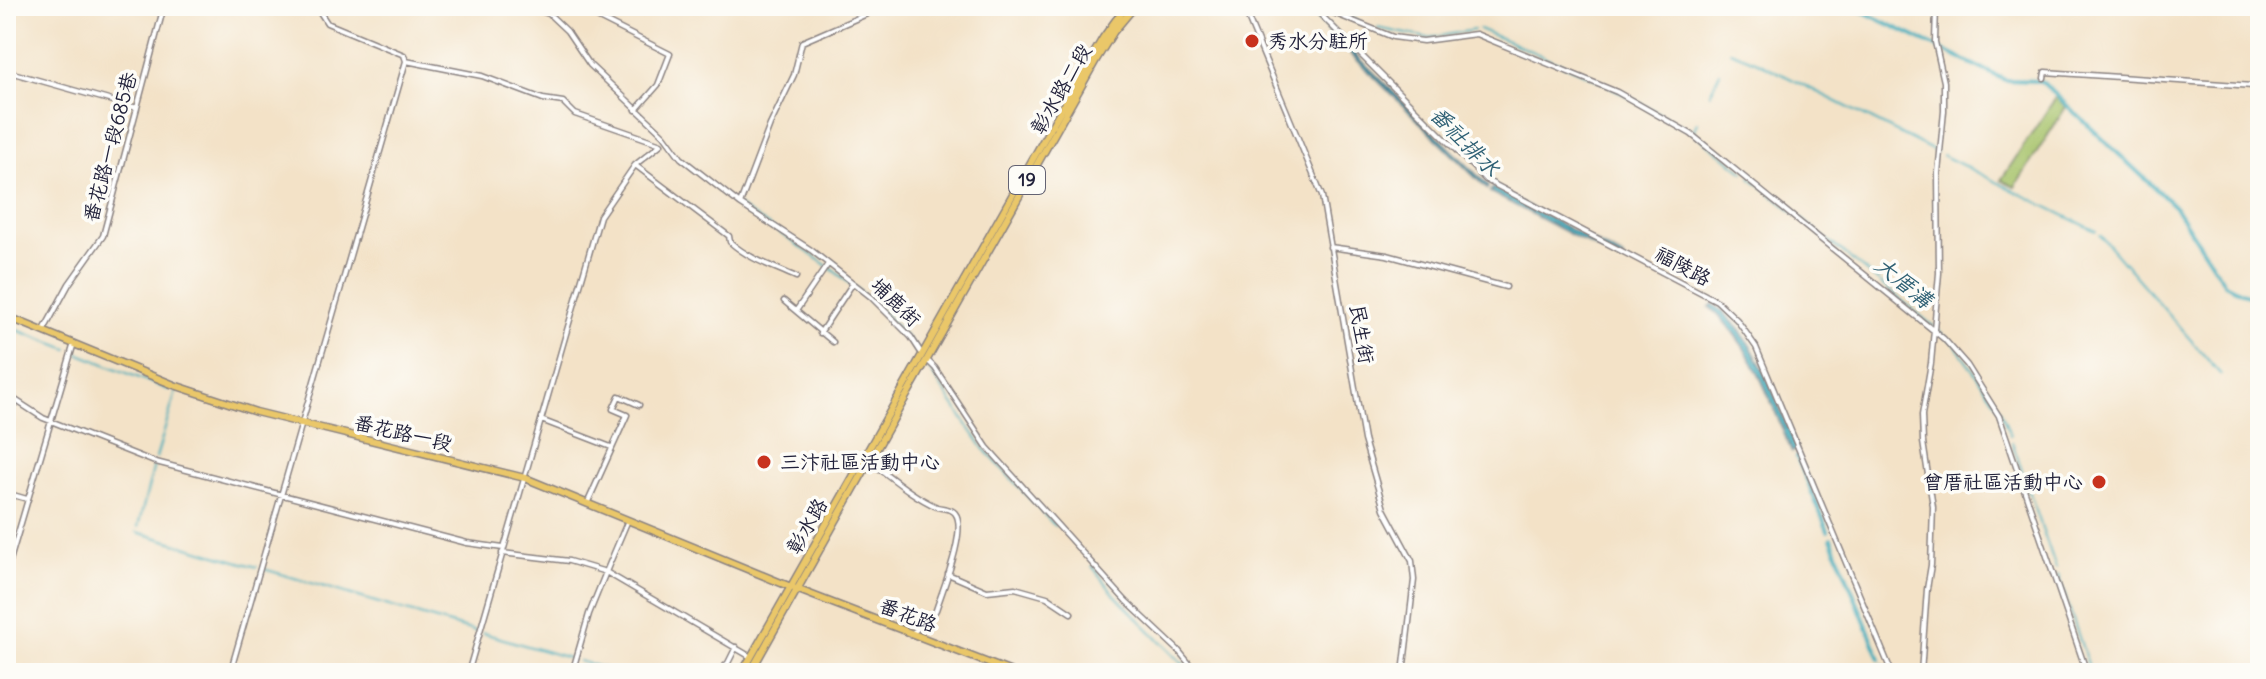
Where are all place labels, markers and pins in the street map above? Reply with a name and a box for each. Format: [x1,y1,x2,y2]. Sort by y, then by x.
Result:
place label: 秀水分駐所 [1268,28,1368,53]
marker: 秀水分駐所 [1243,32,1261,50]
place label: 三汴社區活動中心 [780,449,940,474]
marker: 三汴社區活動中心 [755,453,773,471]
place label: 曾厝社區活動中心 [1923,469,2083,494]
marker: 曾厝社區活動中心 [2090,473,2108,491]

